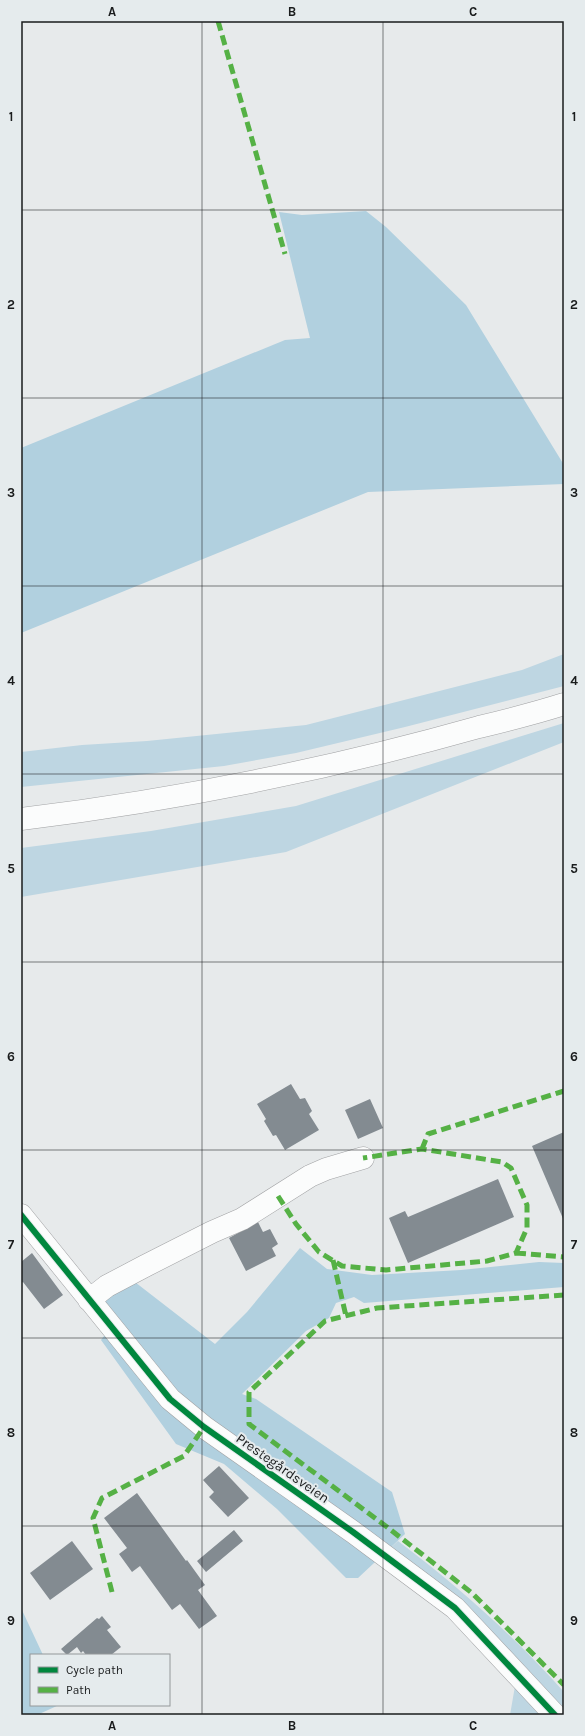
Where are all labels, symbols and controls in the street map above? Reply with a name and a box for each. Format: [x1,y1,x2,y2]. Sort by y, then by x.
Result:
text: A [108,4,116,19]
text: B [288,4,296,19]
text: C [469,4,477,19]
text: 1 [9,109,13,124]
text: 1 [572,109,576,124]
text: 2 [7,297,15,312]
text: 2 [570,297,578,312]
text: 3 [7,485,15,500]
text: 3 [570,485,578,500]
text: 4 [7,673,15,688]
text: 4 [570,673,578,688]
text: 5 [7,861,15,876]
text: 5 [570,861,578,876]
text: 6 [7,1049,15,1064]
text: 6 [570,1049,578,1064]
text: 7 [8,1237,15,1252]
text: 7 [571,1237,578,1252]
text: 8 [7,1425,15,1440]
text: 8 [570,1425,578,1440]
street label: Prestegårdsveien [233,1430,333,1507]
text: 9 [7,1613,15,1628]
text: 9 [570,1613,578,1628]
legend [30,1654,170,1706]
text: Cycle path [66,1663,123,1677]
text: Path [66,1683,91,1697]
text: A [108,1718,116,1733]
text: B [288,1718,296,1733]
text: C [469,1718,477,1733]

